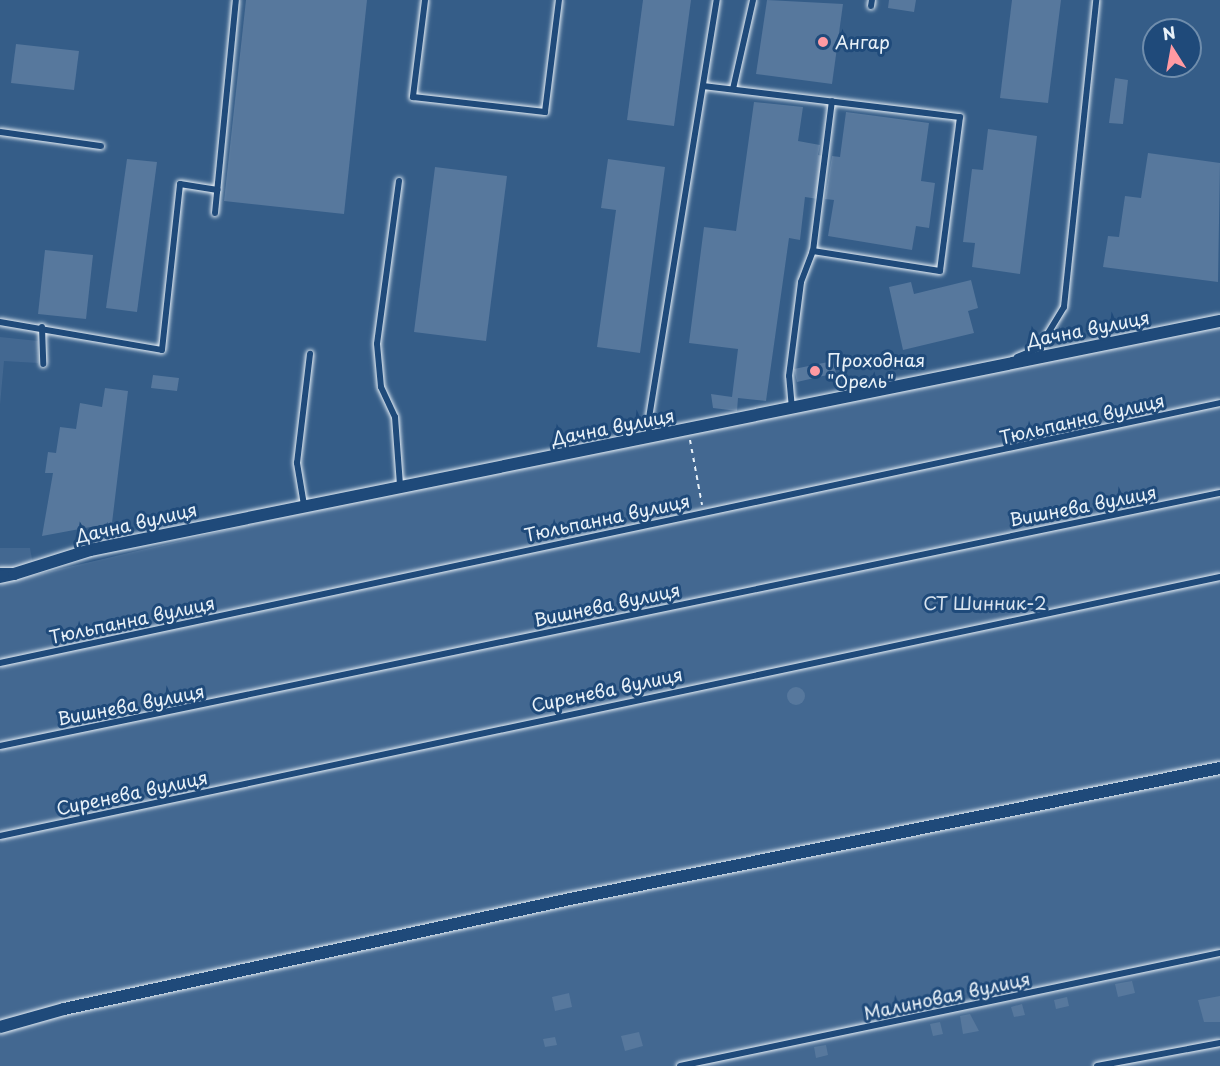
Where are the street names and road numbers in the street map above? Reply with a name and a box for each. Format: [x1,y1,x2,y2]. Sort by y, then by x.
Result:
street label: Дачна вулиця [1024,306,1152,352]
street label: Тюльпанна вулиця [997,389,1167,449]
street label: Дачна вулиця [549,404,677,450]
street label: Вишнева вулиця [1007,481,1159,531]
street label: Тюльпанна вулиця [522,490,692,546]
street label: Дачна вулиця [72,498,200,548]
street label: Вишнева вулиця [531,579,683,631]
street label: Тюльпанна вулиця [47,592,217,648]
street label: Сиренева вулиця [529,663,685,717]
street label: Вишнева вулиця [55,680,207,730]
street label: Сиренева вулиця [54,766,210,820]
street label: Малиновая вулиця [862,968,1032,1024]

